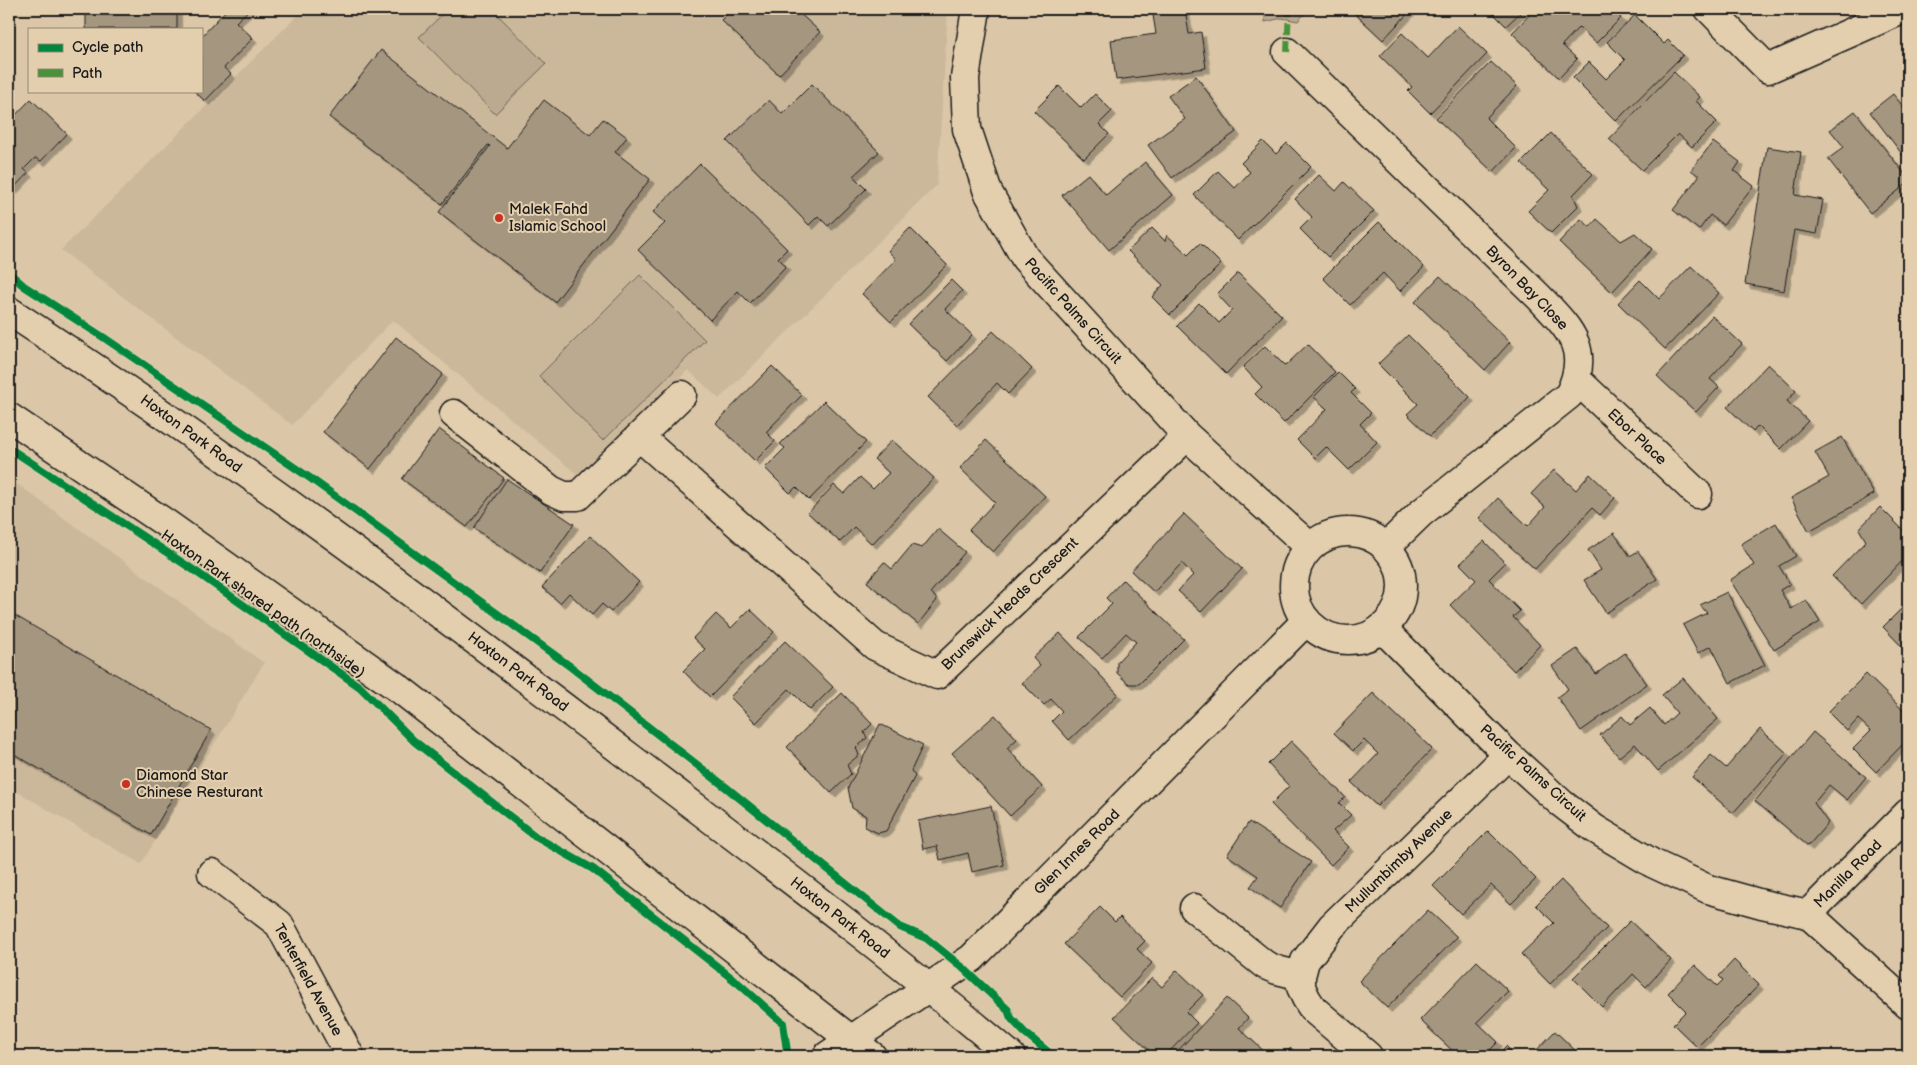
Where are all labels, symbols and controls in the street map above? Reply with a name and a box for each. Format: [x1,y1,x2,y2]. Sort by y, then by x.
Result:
legend [28,28,202,92]
text: Cycle path [72,38,143,57]
text: Path [72,64,102,83]
place label: Malek Fahd Islamic School [509,200,606,236]
marker: Malek Fahd Islamic School [493,212,505,224]
street label: Byron Bay Close [1482,242,1572,334]
street label: Pacific Palms Circuit [1020,254,1126,368]
street label: Hoxton Park Road [136,391,246,477]
street label: Ebor Place [1603,405,1671,469]
street label: Hoxton Park shared path (northside) [157,526,369,682]
street label: Brunswick Heads Crescent [937,533,1083,674]
street label: Hoxton Park Road [464,628,572,716]
street label: Pacific Palms Circuit [1476,720,1590,826]
place label: Diamond Star Chinese Resturant [136,766,263,802]
marker: Diamond Star Chinese Resturant [120,778,132,790]
street label: Glen Innes Road [1030,805,1124,899]
street label: Mullumbimby Avenue [1341,805,1457,917]
street label: Manilla Road [1810,836,1886,912]
street label: Hoxton Park Road [786,873,894,963]
street label: Tenterfield Avenue [269,920,347,1040]

